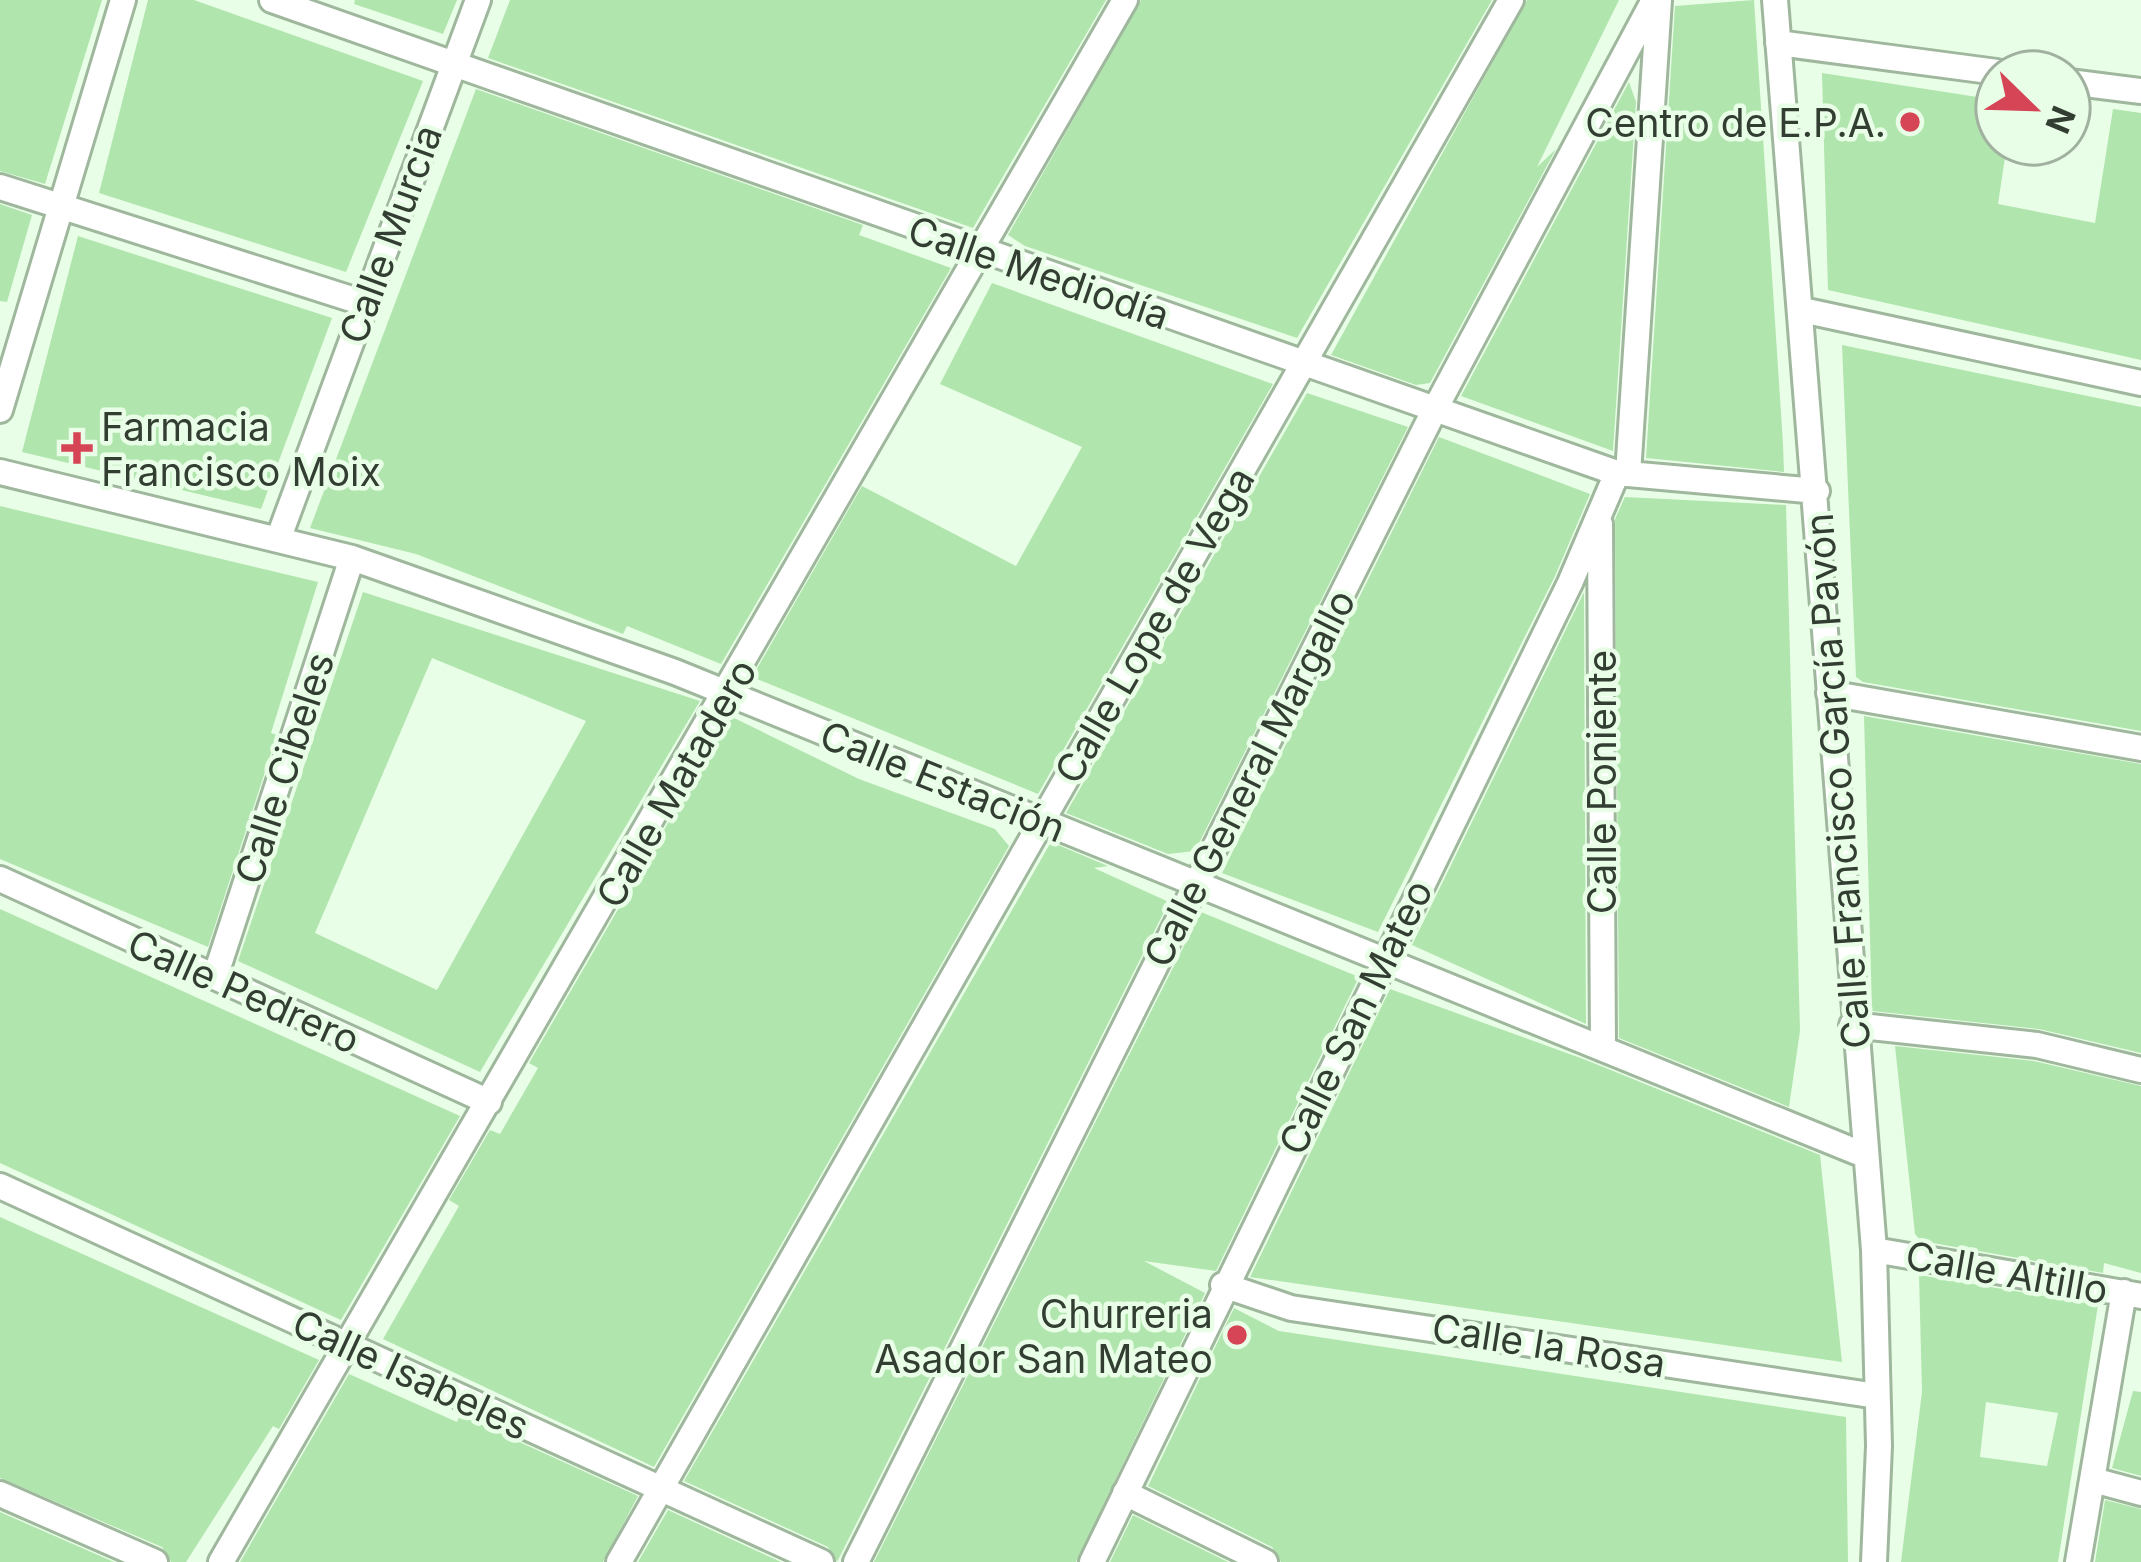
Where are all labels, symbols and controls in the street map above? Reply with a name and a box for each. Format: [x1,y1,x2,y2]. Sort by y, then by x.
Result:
north arrow [1973,48,2093,168]
place label: Centro de E.P.A. [1585,99,1886,146]
text: N [2037,100,2084,139]
marker: Centro de E.P.A. [1897,109,1923,135]
street label: Calle Murcia [329,118,451,350]
street label: Calle Mediodía [902,205,1176,339]
place label: Farmacia Francisco Moix [101,403,381,495]
marker: Farmacia Francisco Moix [64,435,90,461]
street label: Calle Lope de Vega [1044,459,1264,791]
street label: Calle Francisco García Pavón [1795,512,1879,1050]
street label: Calle General Margallo [1133,582,1365,974]
street label: Calle Cibeles [225,646,343,890]
street label: Calle Matadero [586,650,766,916]
street label: Calle Poniente [1578,650,1625,914]
street label: Calle Estación [814,711,1072,851]
street label: Calle San Mateo [1268,872,1442,1162]
street label: Calle Pedrero [121,919,367,1063]
street label: Calle Altillo [1902,1231,2112,1313]
place label: Churreria Asador San Mateo [874,1290,1213,1382]
street label: Calle Isabeles [285,1299,537,1449]
street label: Calle la Rosa [1429,1303,1669,1387]
marker: Churreria Asador San Mateo [1224,1322,1250,1348]

